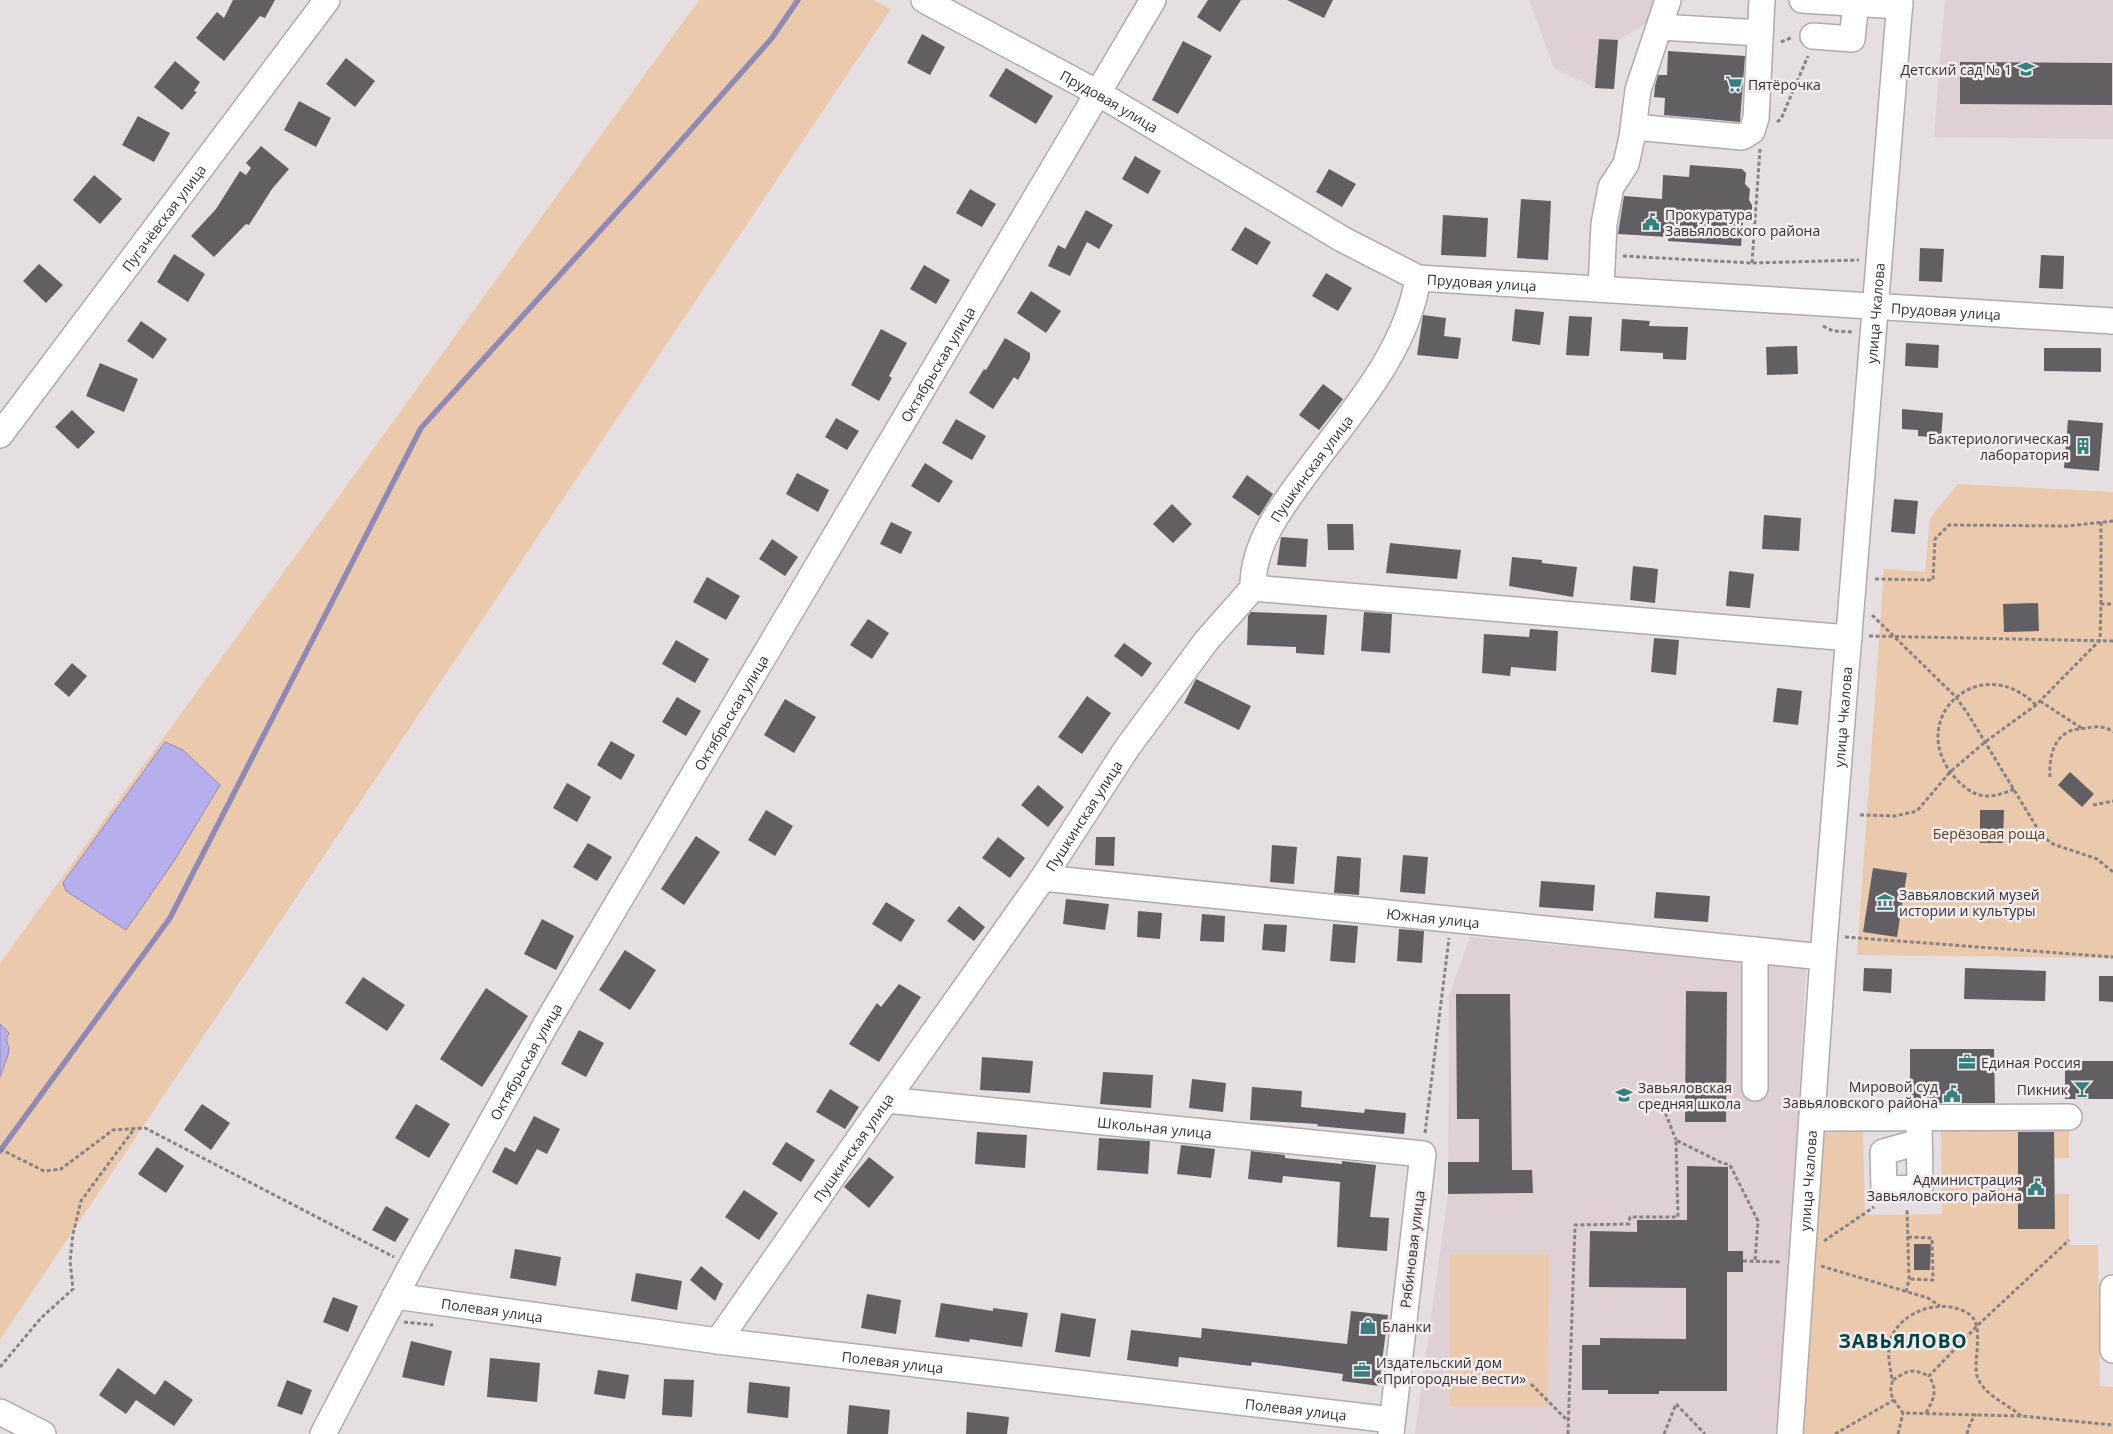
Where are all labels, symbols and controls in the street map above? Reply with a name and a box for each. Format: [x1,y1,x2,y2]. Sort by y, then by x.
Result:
school or university icon: Детский сад № 1 [2016,59,2036,79]
place label: Детский сад № 1 [1901,60,2012,79]
street label: Прудовая улица [1057,65,1162,136]
supermarket icon: Пятёрочка [1724,74,1744,94]
place label: Пятёрочка [1748,75,1821,94]
street label: Пугачёвская улица [117,160,210,275]
place label: Прокуратура Завьяловского района [1665,205,1820,240]
public building icon: Прокуратура Завьяловского района [1641,212,1661,232]
street label: улица Чкалова [1861,262,1888,364]
street label: Прудовая улица [1426,269,1537,295]
street label: Прудовая улица [1890,298,2001,324]
street label: Октябрьская улица [896,303,979,425]
street label: Пушкинская улица [1265,411,1357,525]
place label: Бактериологическая лаборатория [1928,429,2069,464]
building icon: Бактериологическая лаборатория [2073,436,2093,456]
street label: Октябрьская улица [689,651,772,774]
street label: улица Чкалова [1829,666,1856,768]
street label: Пушкинская улица [1041,757,1126,875]
park label: Берёзовая роща [1933,824,2045,843]
place label: Завьяловский музей истории и культуры [1899,885,2040,920]
museum icon: Завьяловский музей истории и культуры [1875,892,1895,912]
street label: Южная улица [1386,903,1480,932]
street label: Октябрьская улица [485,999,566,1123]
office icon: Единая Россия [1957,1052,1977,1072]
place label: Единая Россия [1981,1053,2081,1072]
place label: Мировой суд Завьяловского района [1783,1077,1938,1112]
place label: Завьяловская средняя школа [1638,1078,1741,1113]
bar icon: Пикник [2072,1079,2092,1099]
place label: Пикник [2017,1080,2069,1099]
public building icon: Мировой суд Завьяловского района [1942,1084,1962,1104]
school or university icon: Завьяловская средняя школа [1614,1085,1634,1105]
street label: Пушкинская улица [808,1089,897,1205]
street label: Школьная улица [1097,1112,1213,1142]
street label: улица Чкалова [1795,1130,1820,1232]
place label: Администрация Завьяловского района [1867,1170,2022,1205]
public building icon: Администрация Завьяловского района [2026,1177,2046,1197]
street label: Рябиновая улица [1395,1189,1429,1309]
street label: Полевая улица [440,1293,544,1326]
shop icon: Бланки [1358,1316,1378,1336]
place label: Бланки [1382,1317,1431,1336]
district label: ЗАВЬЯЛОВО [1838,1328,1968,1354]
street label: Полевая улица [841,1346,945,1377]
place label: Издательский дом «Пригородные вести» [1376,1353,1526,1388]
office icon: Издательский дом «Пригородные вести» [1352,1360,1372,1380]
street label: Полевая улица [1244,1393,1348,1424]

